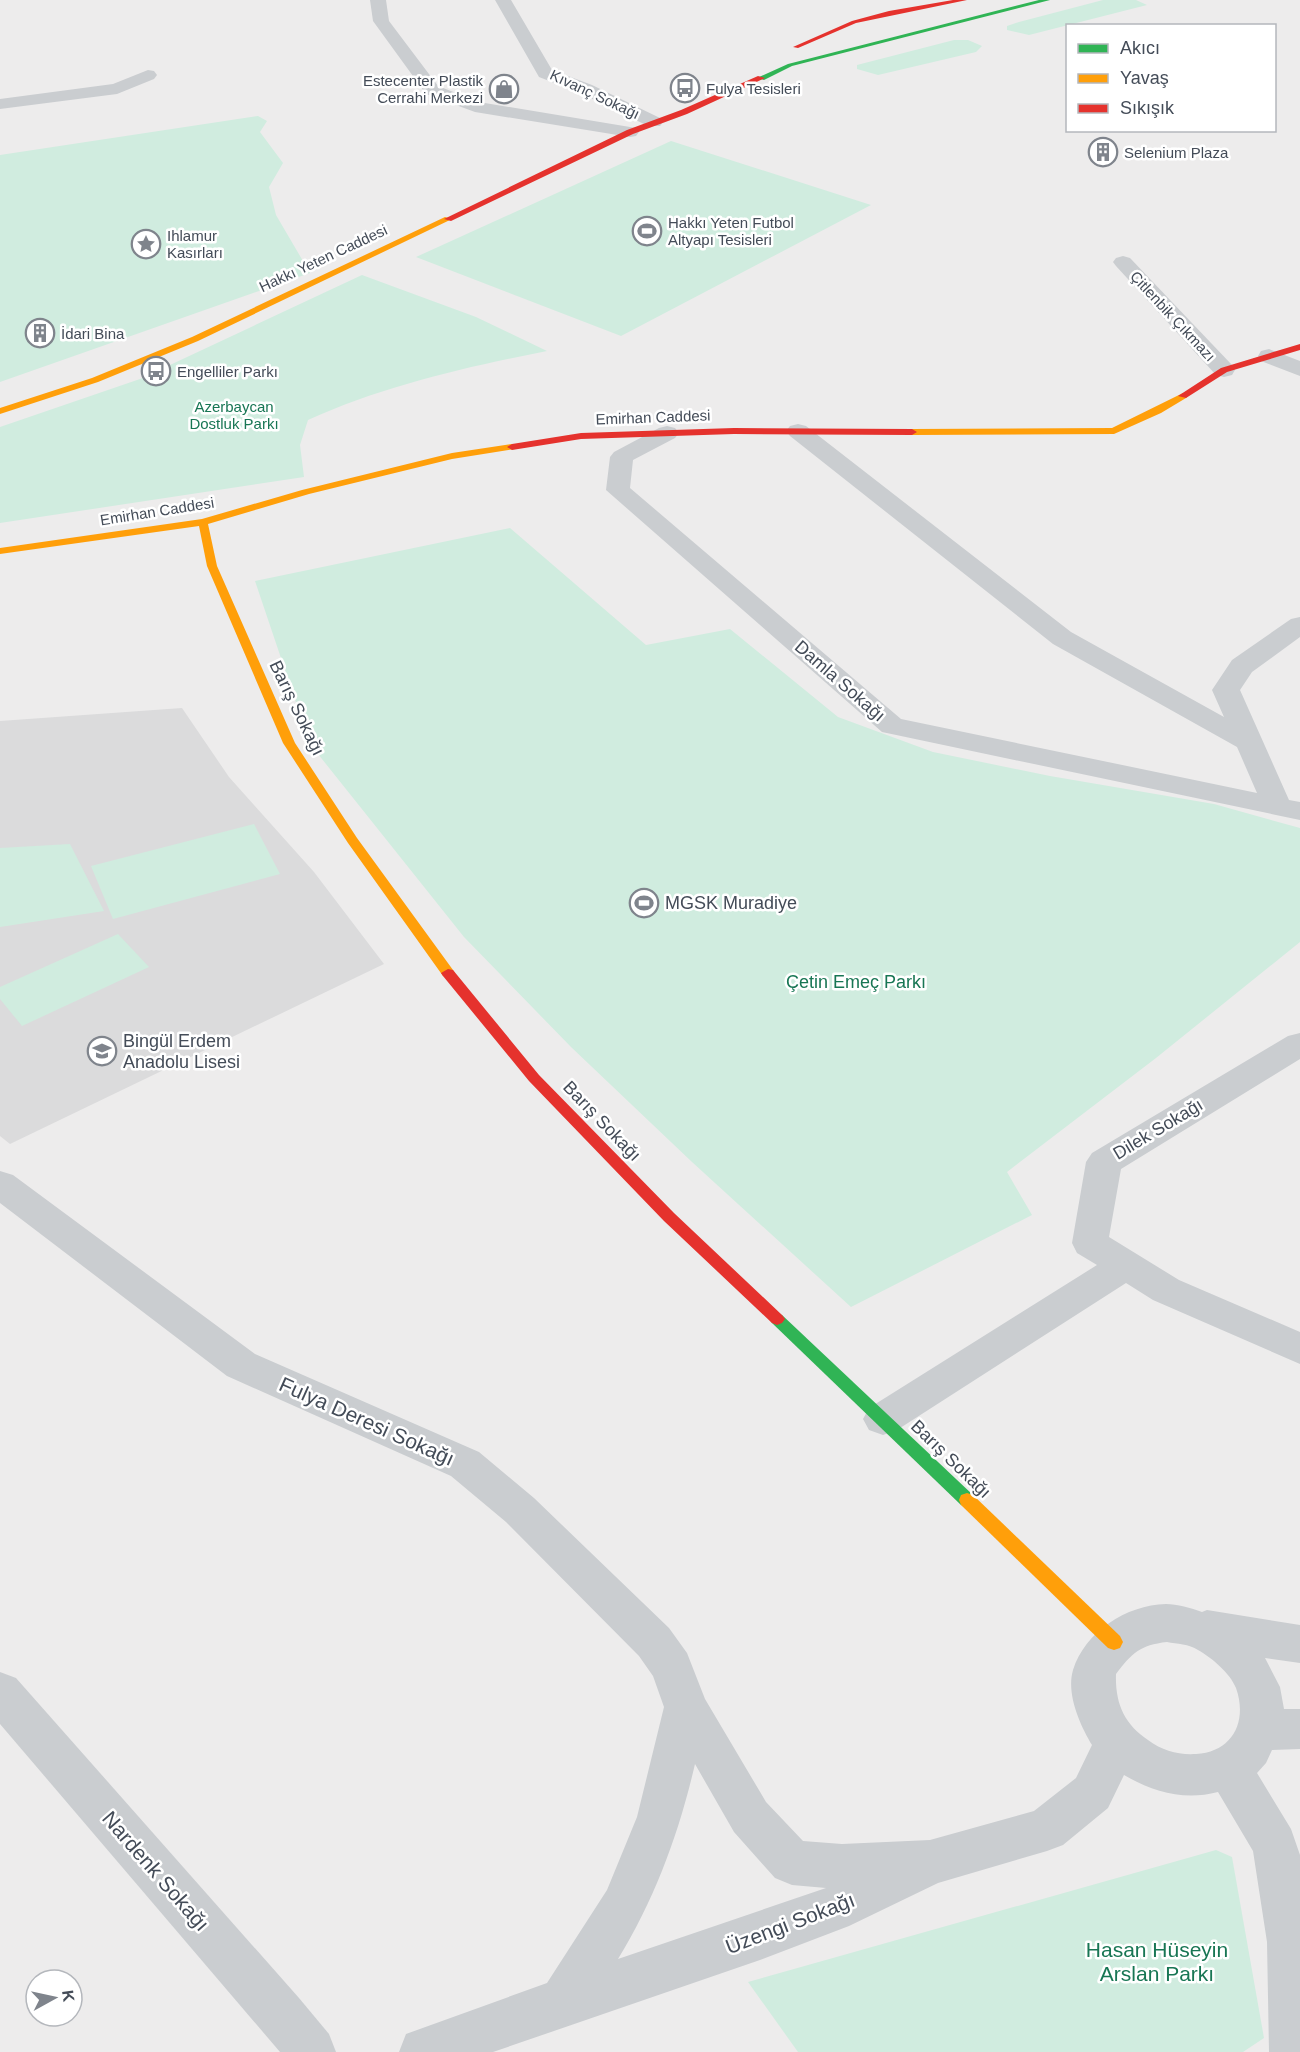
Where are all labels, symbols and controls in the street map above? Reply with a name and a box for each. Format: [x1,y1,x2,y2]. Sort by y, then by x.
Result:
legend [1066,24,1276,132]
text: Akıcı [1120,38,1160,58]
street label: Kıvanç Sokağı [548,66,642,122]
text: Yavaş [1120,68,1169,88]
place label: Estecenter Plastik Cerrahi Merkezi [363,72,483,106]
bus stop icon: Fulya Tesisleri [669,72,701,104]
shop icon: Estecenter Plastik Cerrahi Merkezi [488,73,520,105]
place label: Fulya Tesisleri [706,80,801,97]
text: Sıkışık [1120,98,1175,118]
building icon: Selenium Plaza [1087,136,1119,168]
place label: Selenium Plaza [1124,144,1229,161]
place label: Hakkı Yeten Futbol Altyapı Tesisleri [668,214,794,248]
sports icon: Hakkı Yeten Futbol Altyapı Tesisleri [631,215,663,247]
street label: Hakkı Yeten Caddesi [256,221,390,295]
place label: Ihlamur Kasırları [167,227,223,261]
place icon: Ihlamur Kasırları [130,228,162,260]
street label: Çitlenbik Çıkmazı [1127,268,1219,364]
building icon: İdari Bina [24,317,56,349]
place label: İdari Bina [61,325,125,342]
bus stop icon: Engelliler Parkı [140,355,172,387]
place label: Engelliler Parkı [177,363,278,380]
park label: Azerbaycan Dostluk Parkı [189,398,279,432]
street label: Emirhan Caddesi [595,406,711,428]
street label: Emirhan Caddesi [99,494,215,528]
street label: Damla Sokağı [791,636,889,726]
street label: Barış Sokağı [265,657,329,759]
sports icon: MGSK Muradiye [628,887,660,919]
place label: MGSK Muradiye [665,893,797,913]
park label: Çetin Emeç Parkı [786,972,926,992]
place label: Bingül Erdem Anadolu Lisesi [123,1031,240,1072]
school or university icon: Bingül Erdem Anadolu Lisesi [86,1035,118,1067]
street label: Barış Sokağı [559,1077,645,1165]
street label: Dilek Sokağı [1110,1094,1206,1164]
street label: Fulya Deresi Sokağı [276,1372,458,1470]
street label: Barış Sokağı [907,1416,995,1502]
street label: Nardenk Sokağı [98,1807,214,1935]
street label: Üzengi Sokağı [722,1888,858,1958]
park label: Hasan Hüseyin Arslan Parkı [1086,1938,1228,1985]
north arrow [24,1968,84,2028]
text: K [59,1989,78,2003]

